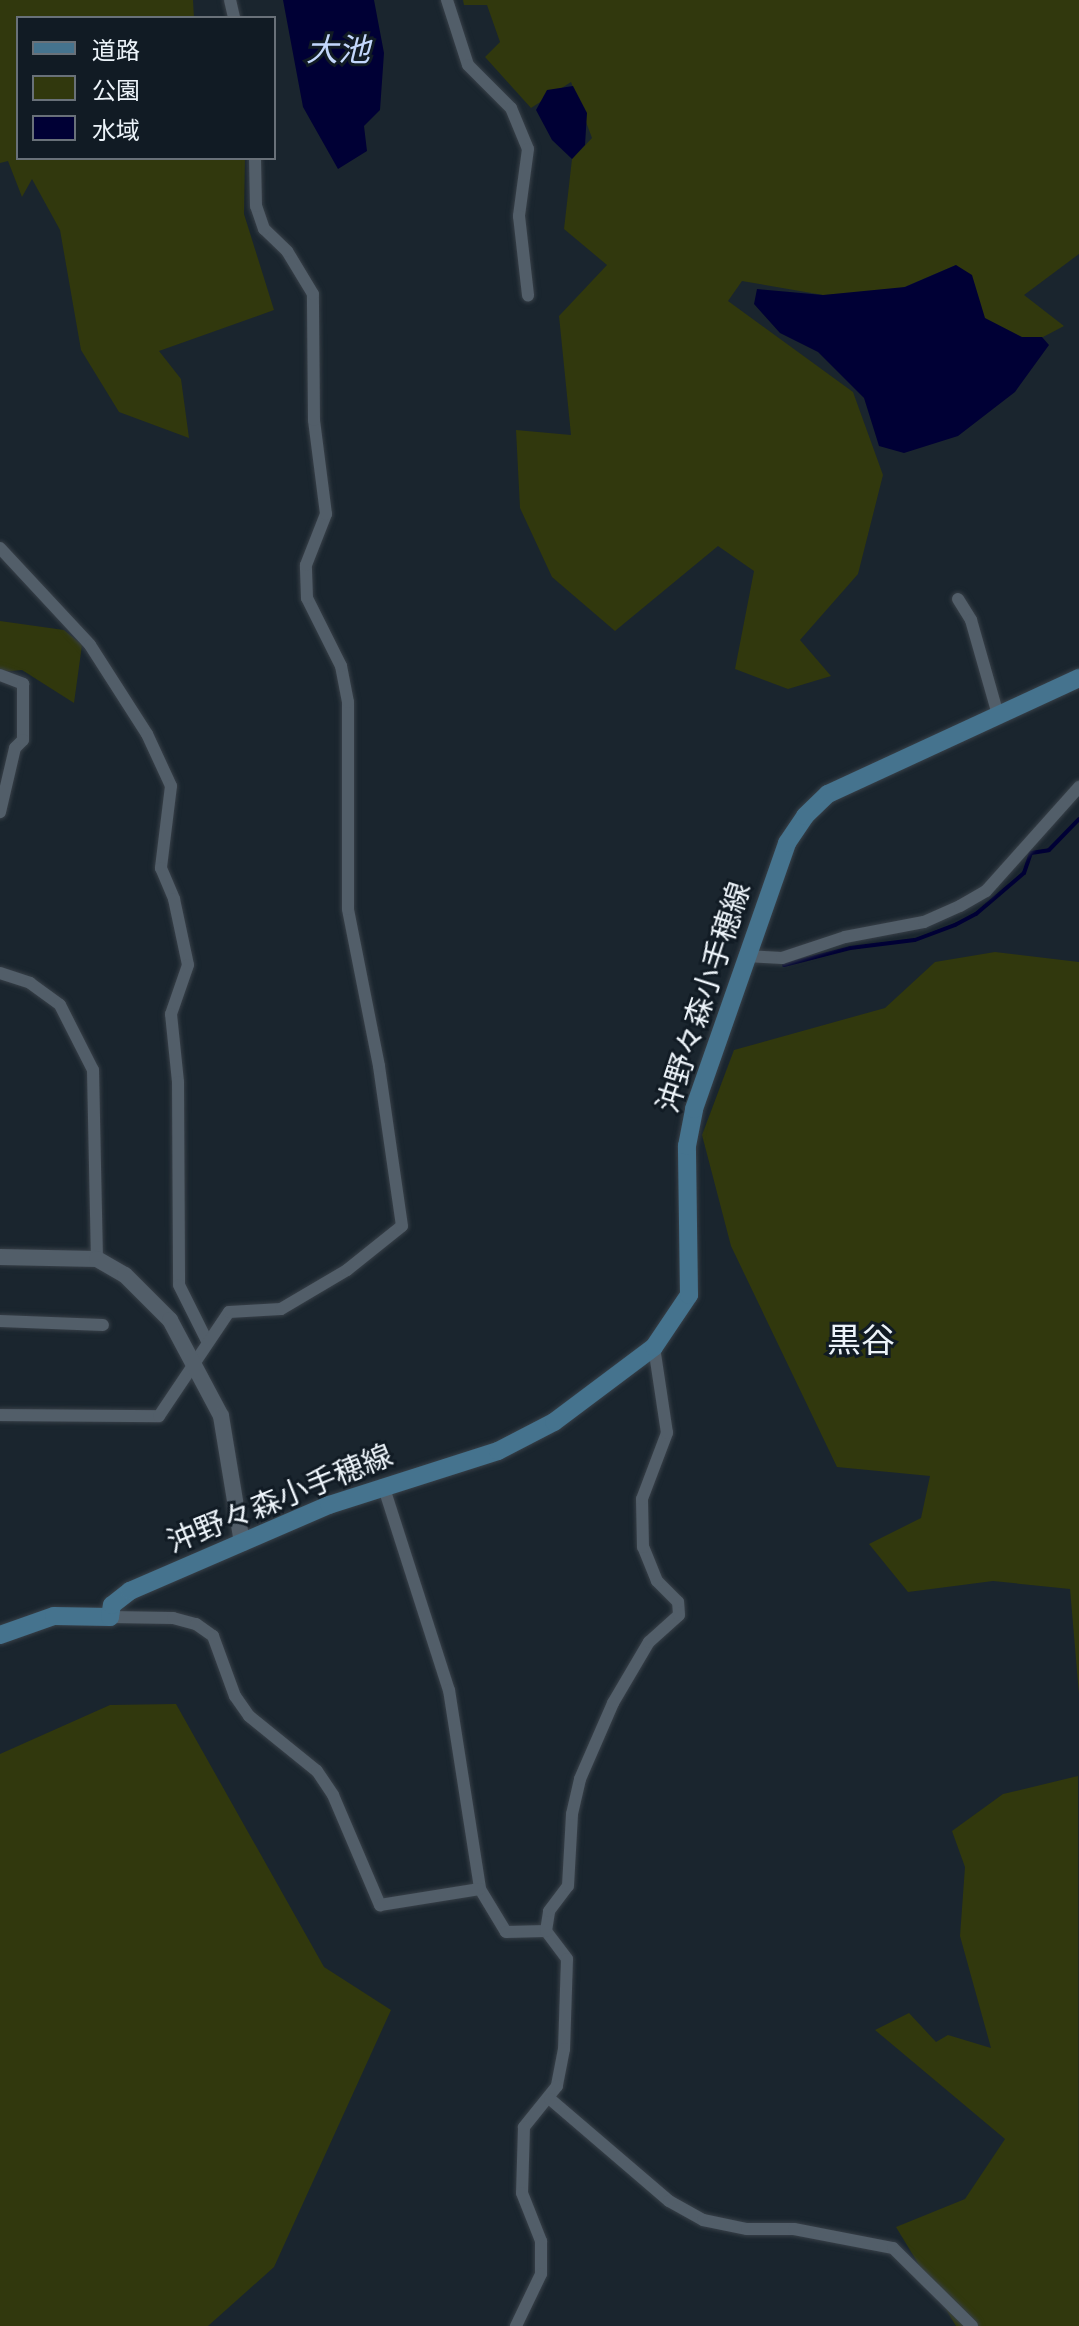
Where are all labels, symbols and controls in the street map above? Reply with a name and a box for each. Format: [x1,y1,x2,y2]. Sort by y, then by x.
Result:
legend [16,16,276,160]
water label: 大池 [306,32,370,70]
text: 道路 [92,36,140,66]
text: 公園 [92,76,140,106]
text: 水域 [92,116,140,146]
street label: 沖野々森小手穂線 [651,878,759,1118]
district label: 黒谷 [827,1322,895,1362]
street label: 沖野々森小手穂線 [162,1438,398,1562]

